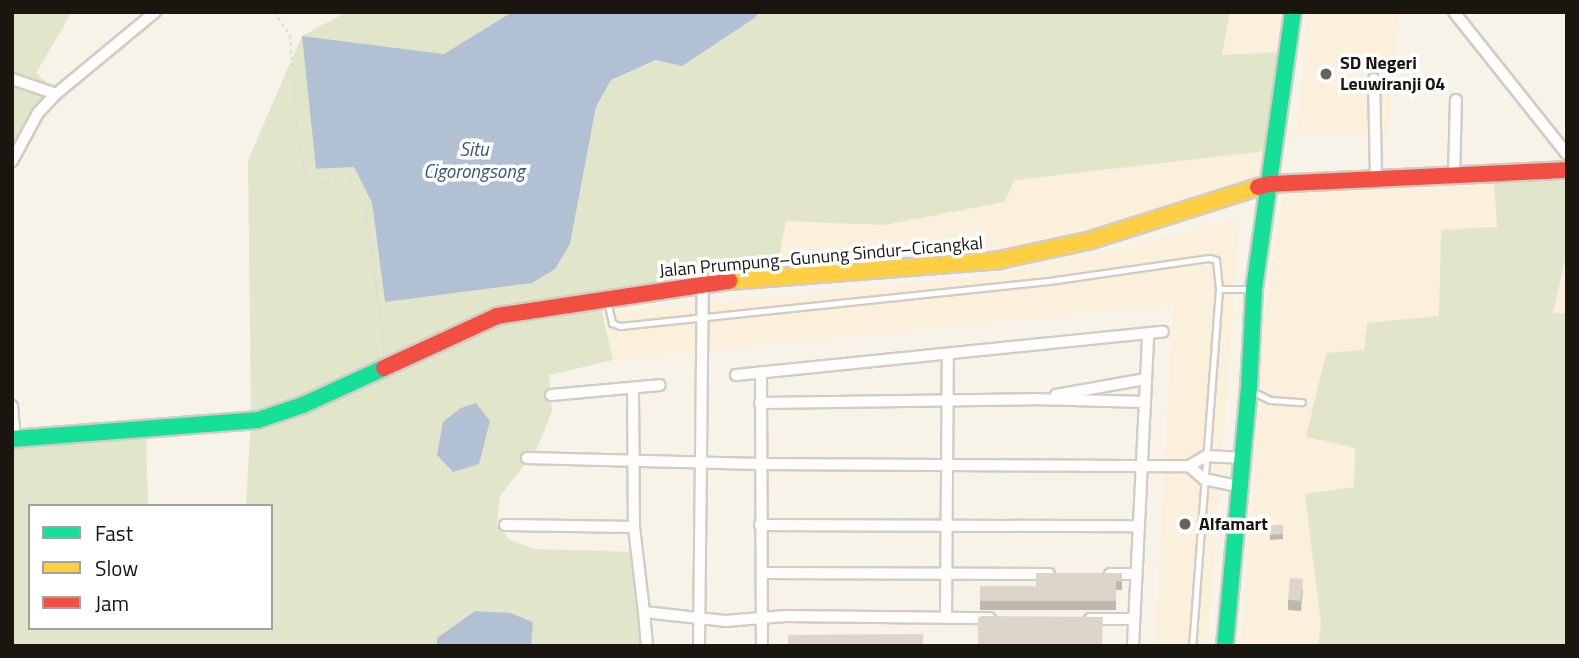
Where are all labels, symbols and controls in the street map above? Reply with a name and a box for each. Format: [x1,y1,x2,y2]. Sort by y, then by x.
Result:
place label: SD Negeri Leuwiranji 04 [1340,53,1445,96]
marker: SD Negeri Leuwiranji 04 [1318,66,1334,82]
water label: Situ Cigorongsong [423,138,525,182]
street label: Jalan Prumpung–Gunung Sindur–Cicangkal [658,232,984,282]
legend [28,504,273,630]
place label: Alfamart [1199,513,1268,535]
marker: Alfamart [1177,516,1193,532]
text: Fast [95,517,133,549]
text: Slow [95,552,138,584]
text: Jam [95,587,129,619]

